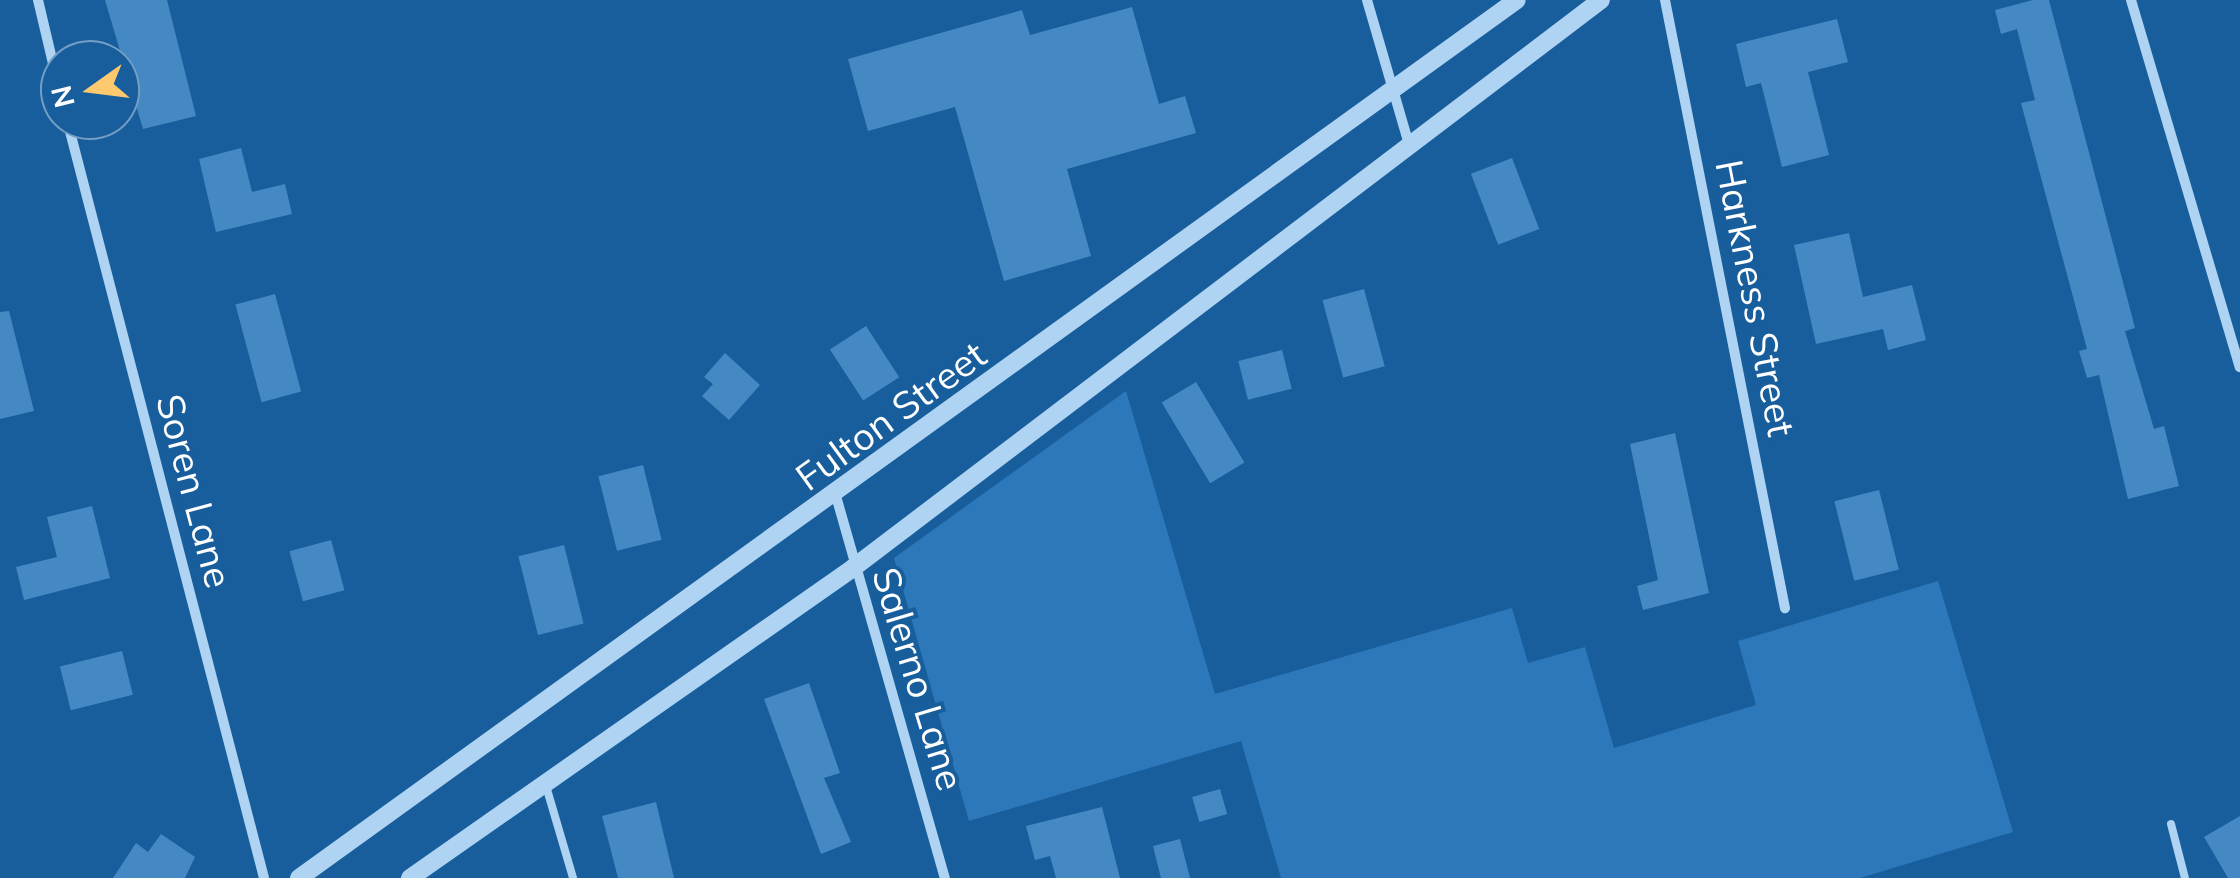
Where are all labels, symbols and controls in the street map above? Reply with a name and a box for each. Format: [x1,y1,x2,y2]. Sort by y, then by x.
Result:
north arrow [40,40,140,140]
text: N [43,82,82,111]
street label: Harkness Street [1706,156,1804,440]
street label: Fulton Street [787,332,995,500]
street label: Soren Lane [146,389,242,593]
street label: Salerno Lane [863,562,973,796]

